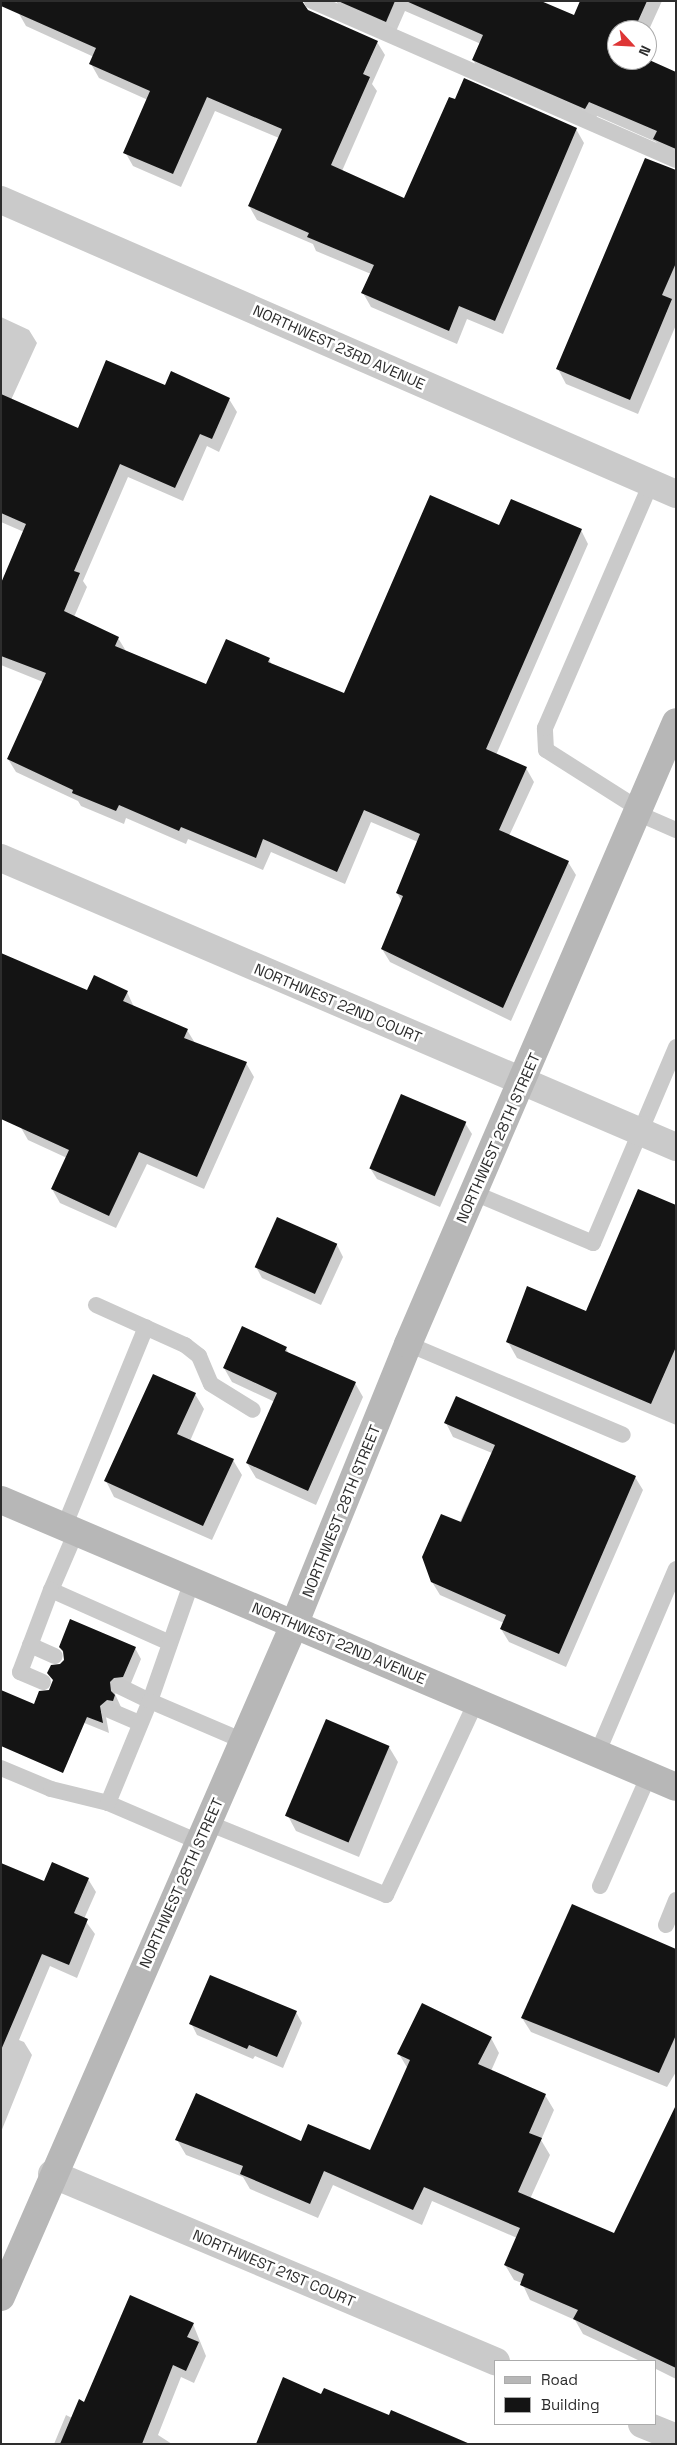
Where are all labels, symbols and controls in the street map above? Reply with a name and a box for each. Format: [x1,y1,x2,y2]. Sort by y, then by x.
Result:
north arrow [607,20,657,70]
text: N [635,43,655,59]
street label: NORTHWEST 23RD AVENUE [250,301,428,393]
street label: NORTHWEST 22ND COURT [251,959,425,1047]
street label: NORTHWEST 28TH STREET [452,1050,544,1226]
street label: NORTHWEST 28TH STREET [298,1422,384,1600]
street label: NORTHWEST 22ND AVENUE [249,1598,429,1688]
street label: NORTHWEST 28TH STREET [135,1795,227,1971]
street label: NORTHWEST 21ST COURT [190,2225,358,2311]
legend [494,2360,657,2425]
text: Road [541,2370,578,2389]
text: Building [541,2395,600,2414]

